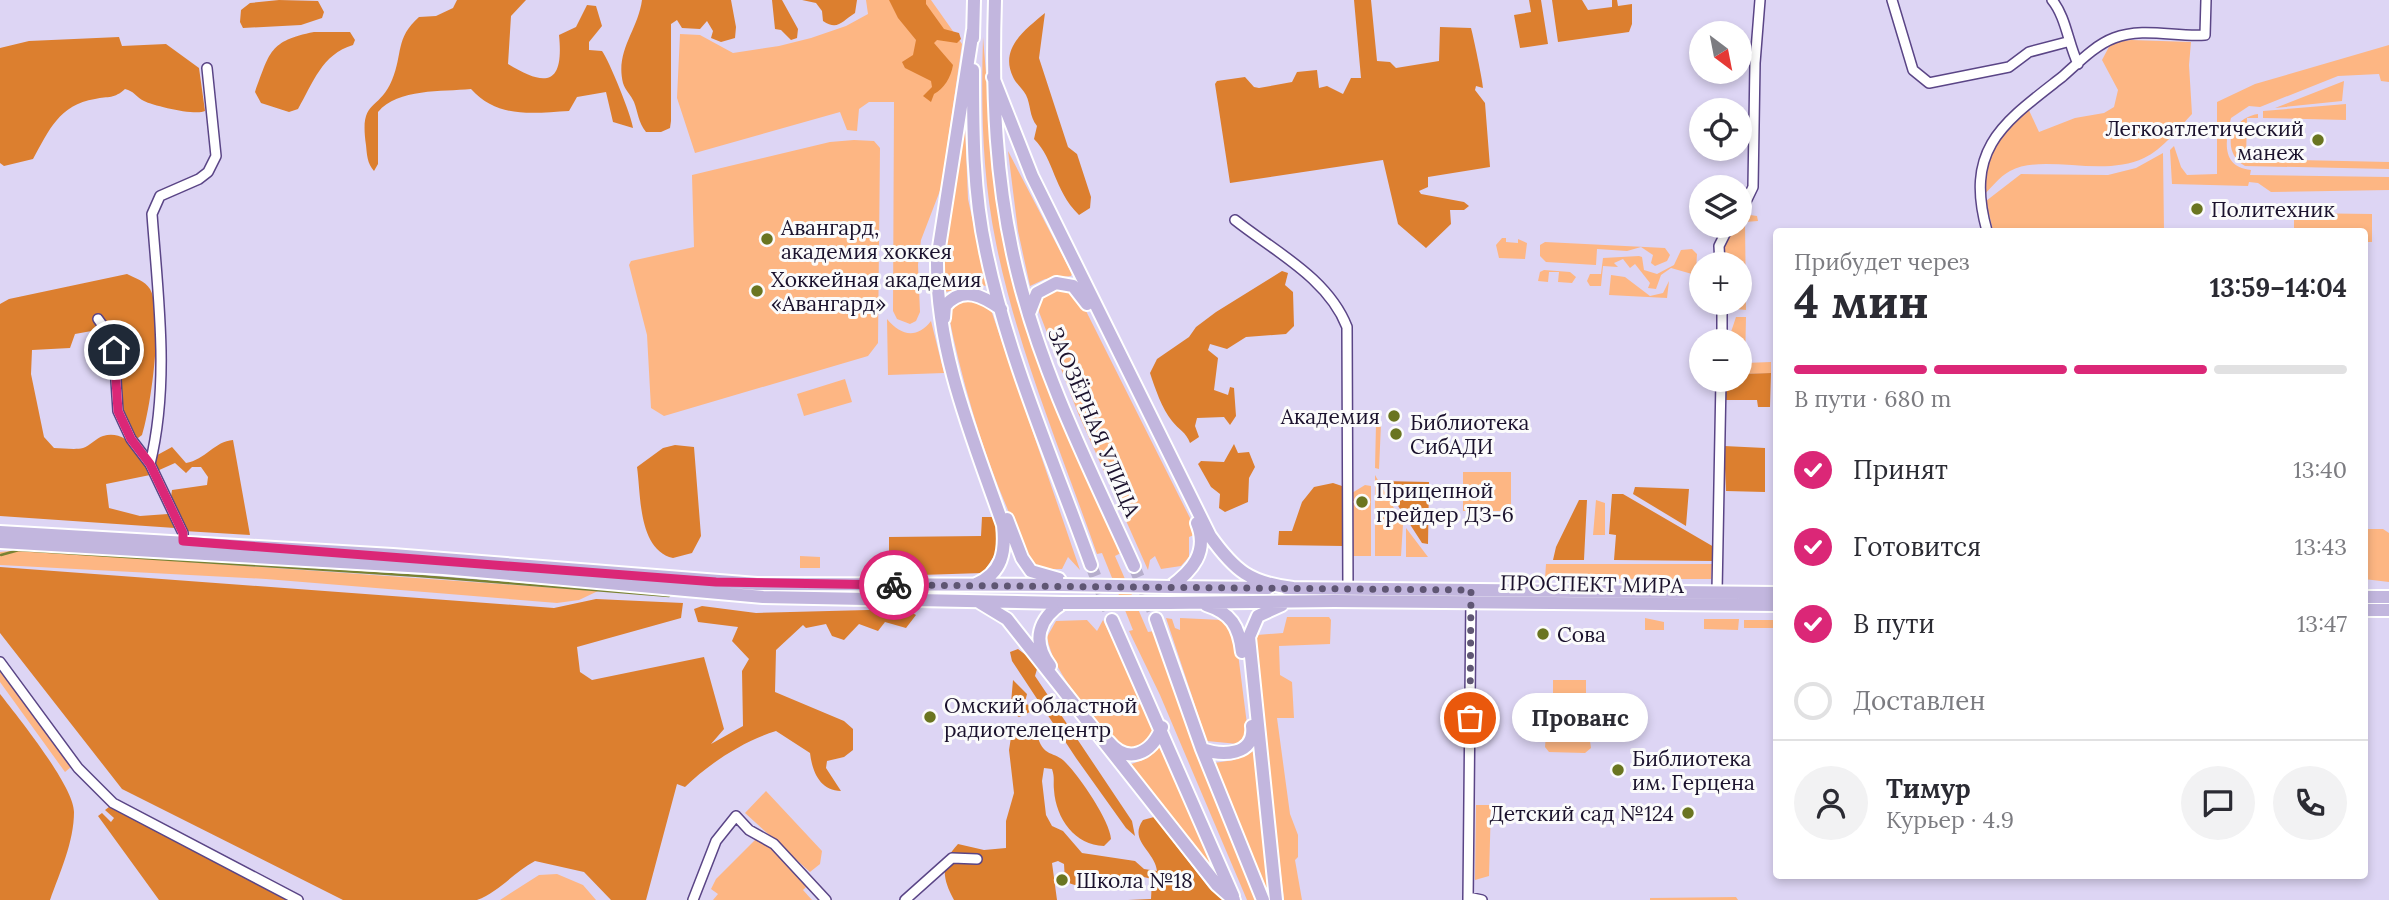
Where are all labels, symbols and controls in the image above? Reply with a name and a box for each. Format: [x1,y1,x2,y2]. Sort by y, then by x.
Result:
north arrow [1689,21,1752,84]
map controls [1689,21,1752,392]
button: locate [1689,98,1752,161]
place label: Легкоатлетический манеж [2105,115,2305,166]
marker: Легкоатлетический манеж [2310,132,2326,148]
button: layers [1689,175,1752,238]
place label: Политехник [2211,196,2336,223]
marker: Политехник [2189,201,2205,217]
place label: Авангард, академия хоккея [780,214,952,265]
marker: Авангард, академия хоккея [759,231,775,247]
text: Прибудет через [1794,247,1970,276]
button: + [1689,252,1752,315]
place label: Хоккейная академия «Авангард» [771,266,982,317]
text: 13:59–14:04 [2210,271,2347,304]
text: 4 мин [1794,272,1929,331]
marker: Хоккейная академия «Авангард» [749,283,765,299]
pin [84,320,144,380]
street label: ЗАОЗЁРНАЯ УЛИЦА [1042,323,1147,522]
button: − [1689,329,1752,392]
icon: home [95,331,133,369]
text: В пути · 680 m [1794,384,1951,413]
place label: Академия [1280,403,1380,430]
marker: Академия [1386,408,1402,424]
place label: Библиотека СибАДИ [1410,409,1530,460]
marker: Библиотека СибАДИ [1388,426,1404,442]
icon: check [1794,451,1832,489]
text: Принят [1853,453,1948,486]
text: 13:40 [2293,455,2347,484]
place label: Прицепной грейдер ДЗ-6 [1376,477,1514,528]
marker: Прицепной грейдер ДЗ-6 [1354,494,1370,510]
icon: check [1794,528,1832,566]
text: Готовится [1853,530,1981,563]
text: 13:43 [2295,532,2347,561]
courier [859,550,929,620]
icon: bike [875,566,913,604]
street label: ПРОСПЕКТ МИРА [1500,569,1685,599]
icon: check [1794,605,1832,643]
text: В пути [1853,607,1935,640]
text: 13:47 [2297,609,2347,638]
place label: Сова [1557,621,1606,648]
marker: Сова [1535,626,1551,642]
text: Доставлен [1853,684,1986,717]
pin [1440,688,1500,748]
place label: Омский областной радиотелецентр [944,692,1138,743]
callout: Прованс [1512,694,1648,742]
icon: bag [1451,699,1489,737]
text: Прованс [1531,703,1629,732]
marker: Омский областной радиотелецентр [922,709,938,725]
place label: Библиотека им. Герцена [1632,745,1755,796]
marker: Библиотека им. Герцена [1610,762,1626,778]
button: person [1794,766,1868,840]
button: chat [2181,766,2255,840]
button: phone [2273,766,2347,840]
text: Тимур [1886,772,1971,805]
place label: Детский сад №124 [1489,800,1674,827]
marker: Детский сад №124 [1680,805,1696,821]
text: Курьер · 4.9 [1886,805,2014,834]
place label: Школа №18 [1076,867,1193,894]
marker: Школа №18 [1054,872,1070,888]

